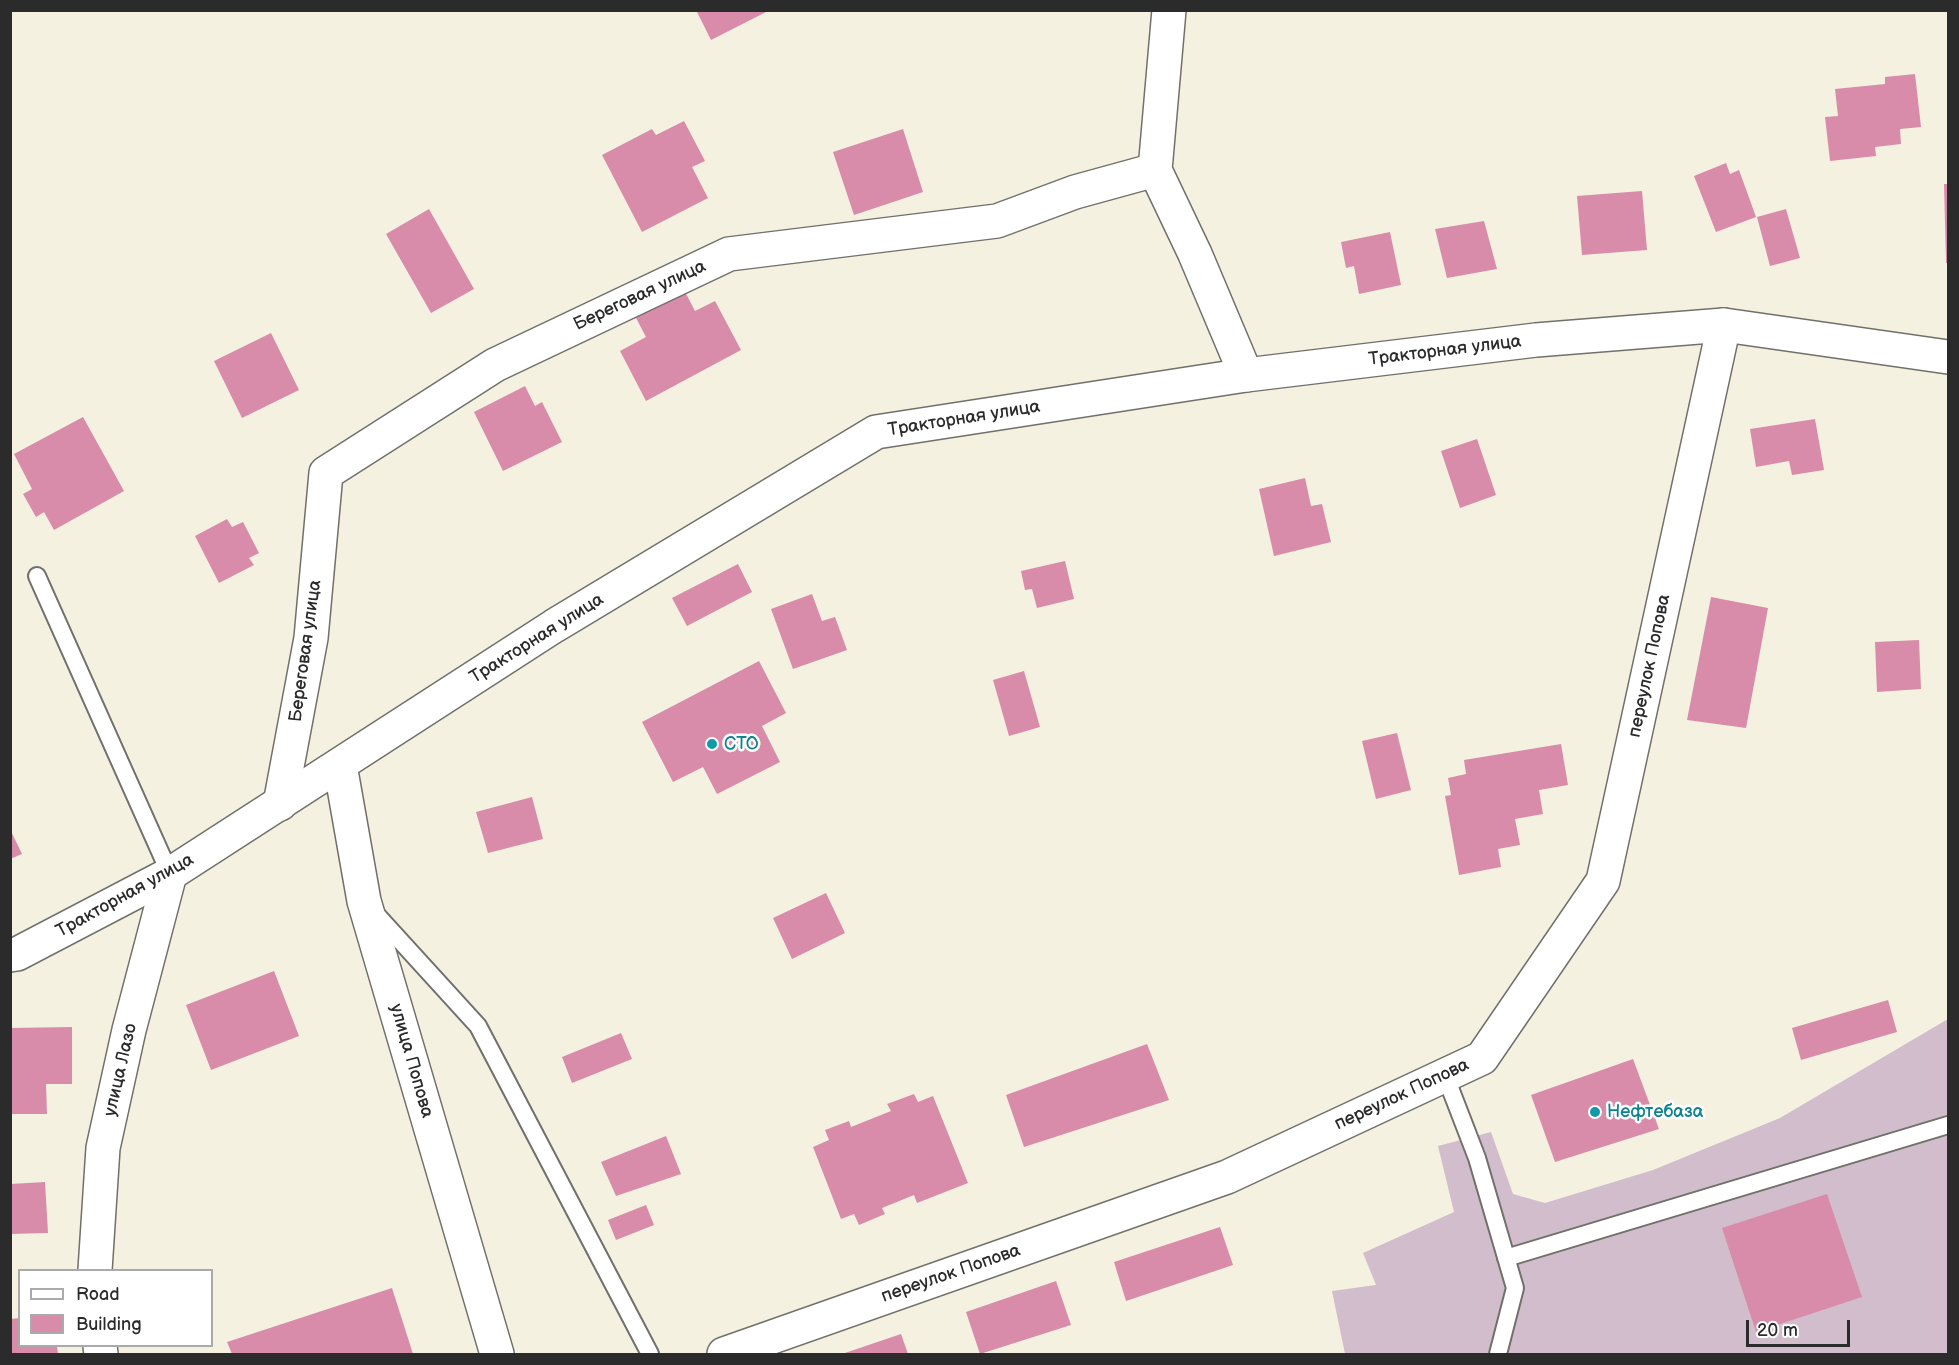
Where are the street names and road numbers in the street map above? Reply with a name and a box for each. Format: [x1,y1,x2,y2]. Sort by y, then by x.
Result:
street label: Береговая улица [570,256,710,336]
street label: Тракторная улица [1367,331,1523,371]
street label: Тракторная улица [886,396,1042,442]
street label: Береговая улица [285,579,327,723]
street label: Тракторная улица [466,589,608,689]
street label: переулок Попова [1624,592,1676,740]
street label: Тракторная улица [52,849,198,943]
street label: улица Попова [384,1002,438,1120]
street label: улица Лазо [100,1021,142,1119]
street label: переулок Попова [1331,1054,1473,1136]
street label: переулок Попова [879,1240,1023,1308]

